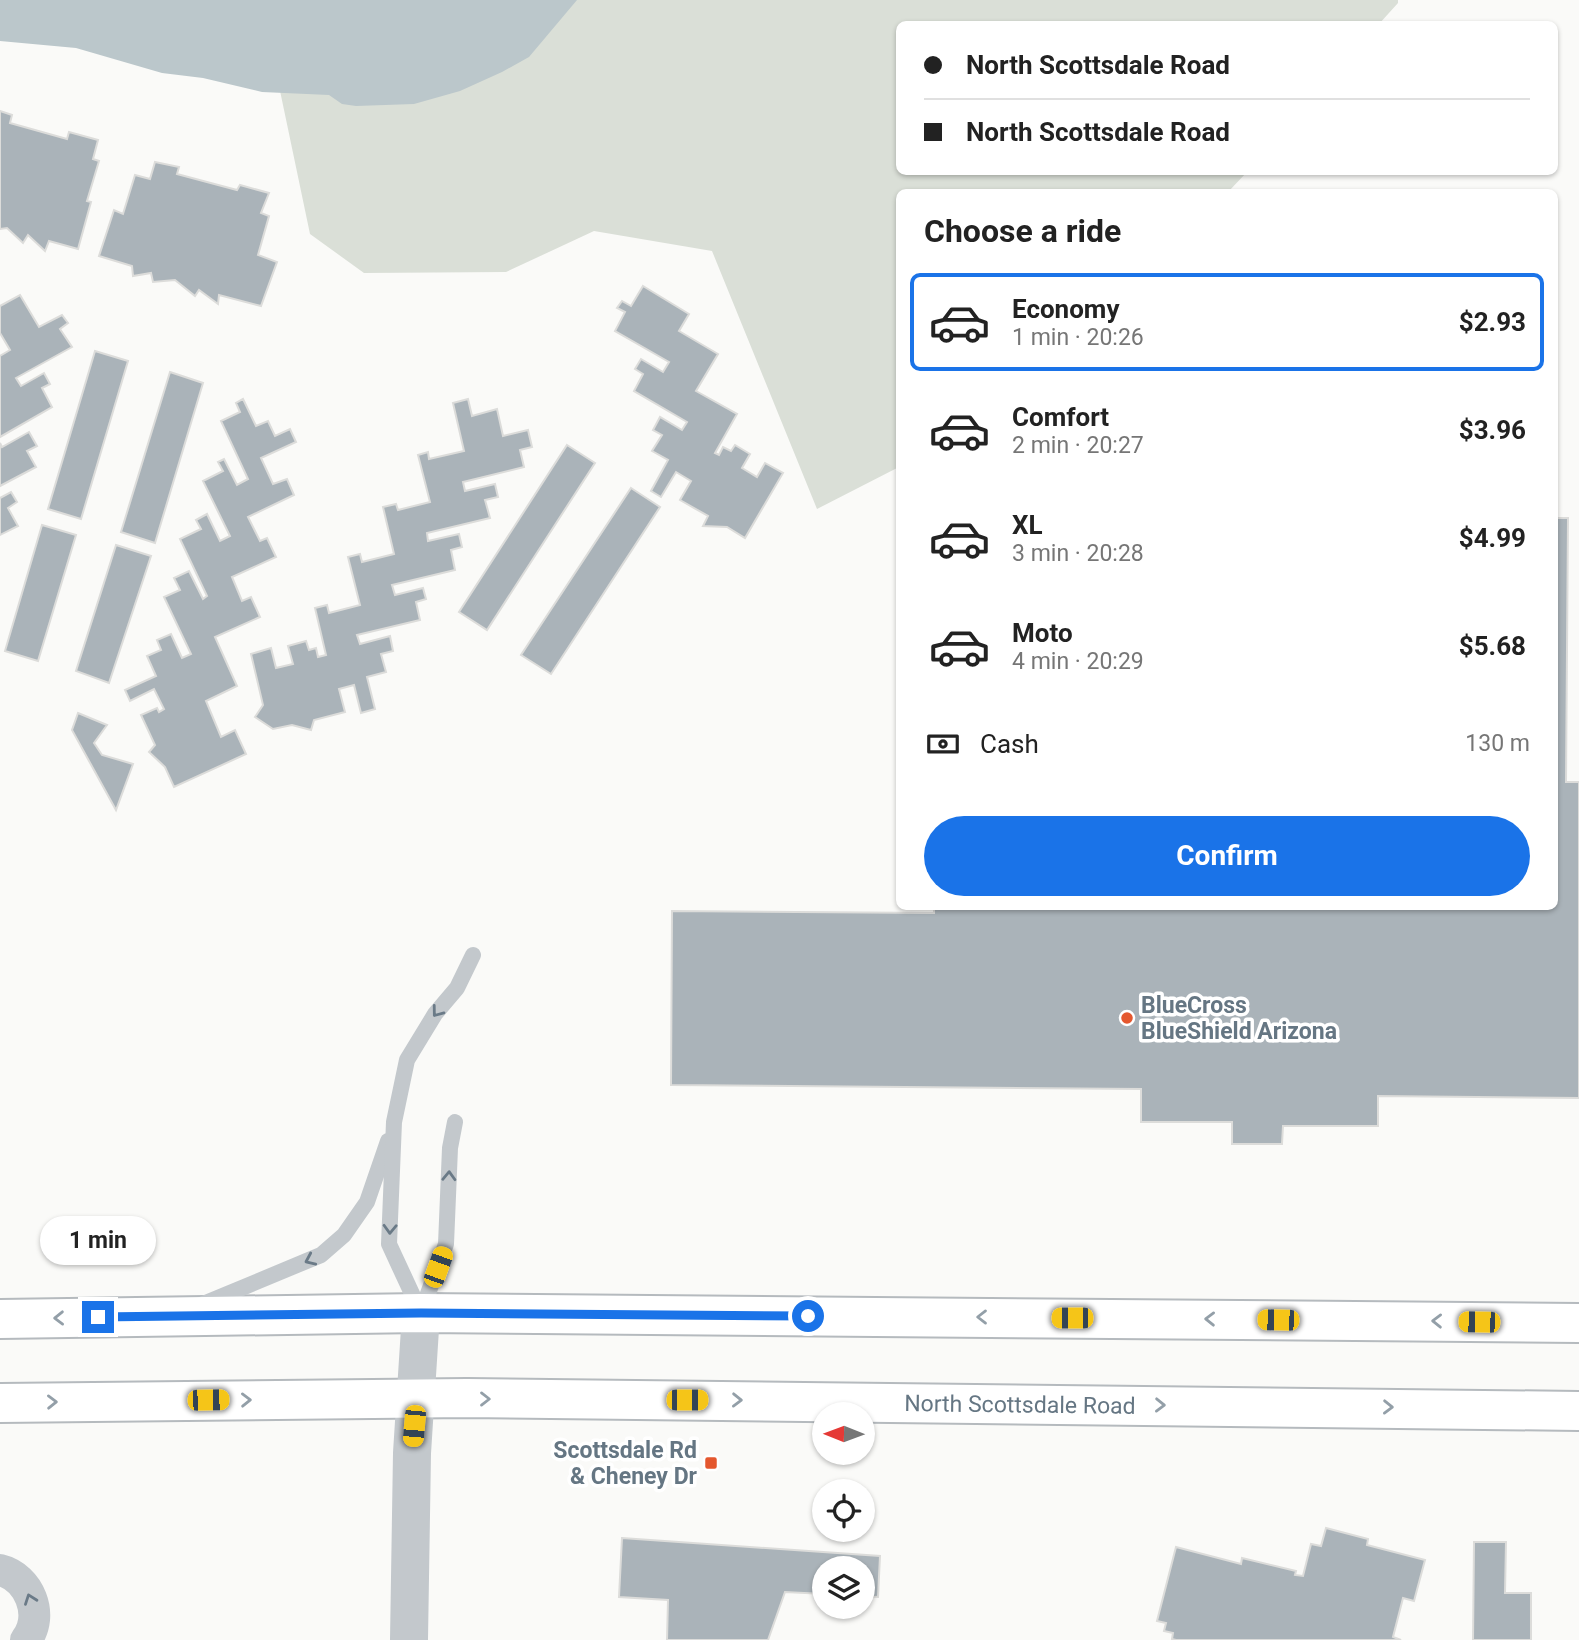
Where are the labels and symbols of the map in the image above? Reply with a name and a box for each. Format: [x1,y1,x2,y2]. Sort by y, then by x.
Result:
place label: BlueCross BlueShield Arizona [1141,992,1337,1045]
one-way arrow [433,1005,446,1017]
marker: BlueCross BlueShield Arizona [1119,1010,1135,1026]
one-way arrow [441,1170,456,1181]
callout: 1 min [40,1216,156,1264]
one-way arrow [382,1224,397,1235]
car [421,1244,456,1290]
one-way arrow [305,1251,317,1265]
route start [792,1300,824,1332]
route end [82,1301,114,1333]
car [1052,1308,1094,1329]
one-way arrow [977,1309,987,1325]
car [1257,1309,1300,1331]
one-way arrow [53,1310,64,1326]
one-way arrow [1204,1311,1215,1327]
car [1458,1311,1501,1333]
one-way arrow [1432,1313,1442,1329]
car [187,1389,230,1411]
car [667,1390,709,1411]
street label: North Scottsdale Road [904,1390,1136,1420]
one-way arrow [479,1391,490,1406]
one-way arrow [241,1392,252,1408]
one-way arrow [731,1393,742,1408]
one-way arrow [47,1395,58,1410]
one-way arrow [1155,1397,1166,1413]
one-way arrow [1382,1400,1393,1415]
north arrow [812,1402,875,1465]
car [402,1404,427,1448]
place label: Scottsdale Rd & Cheney Dr [553,1437,698,1490]
marker: Scottsdale Rd & Cheney Dr [703,1455,719,1471]
one-way arrow [24,1594,38,1606]

